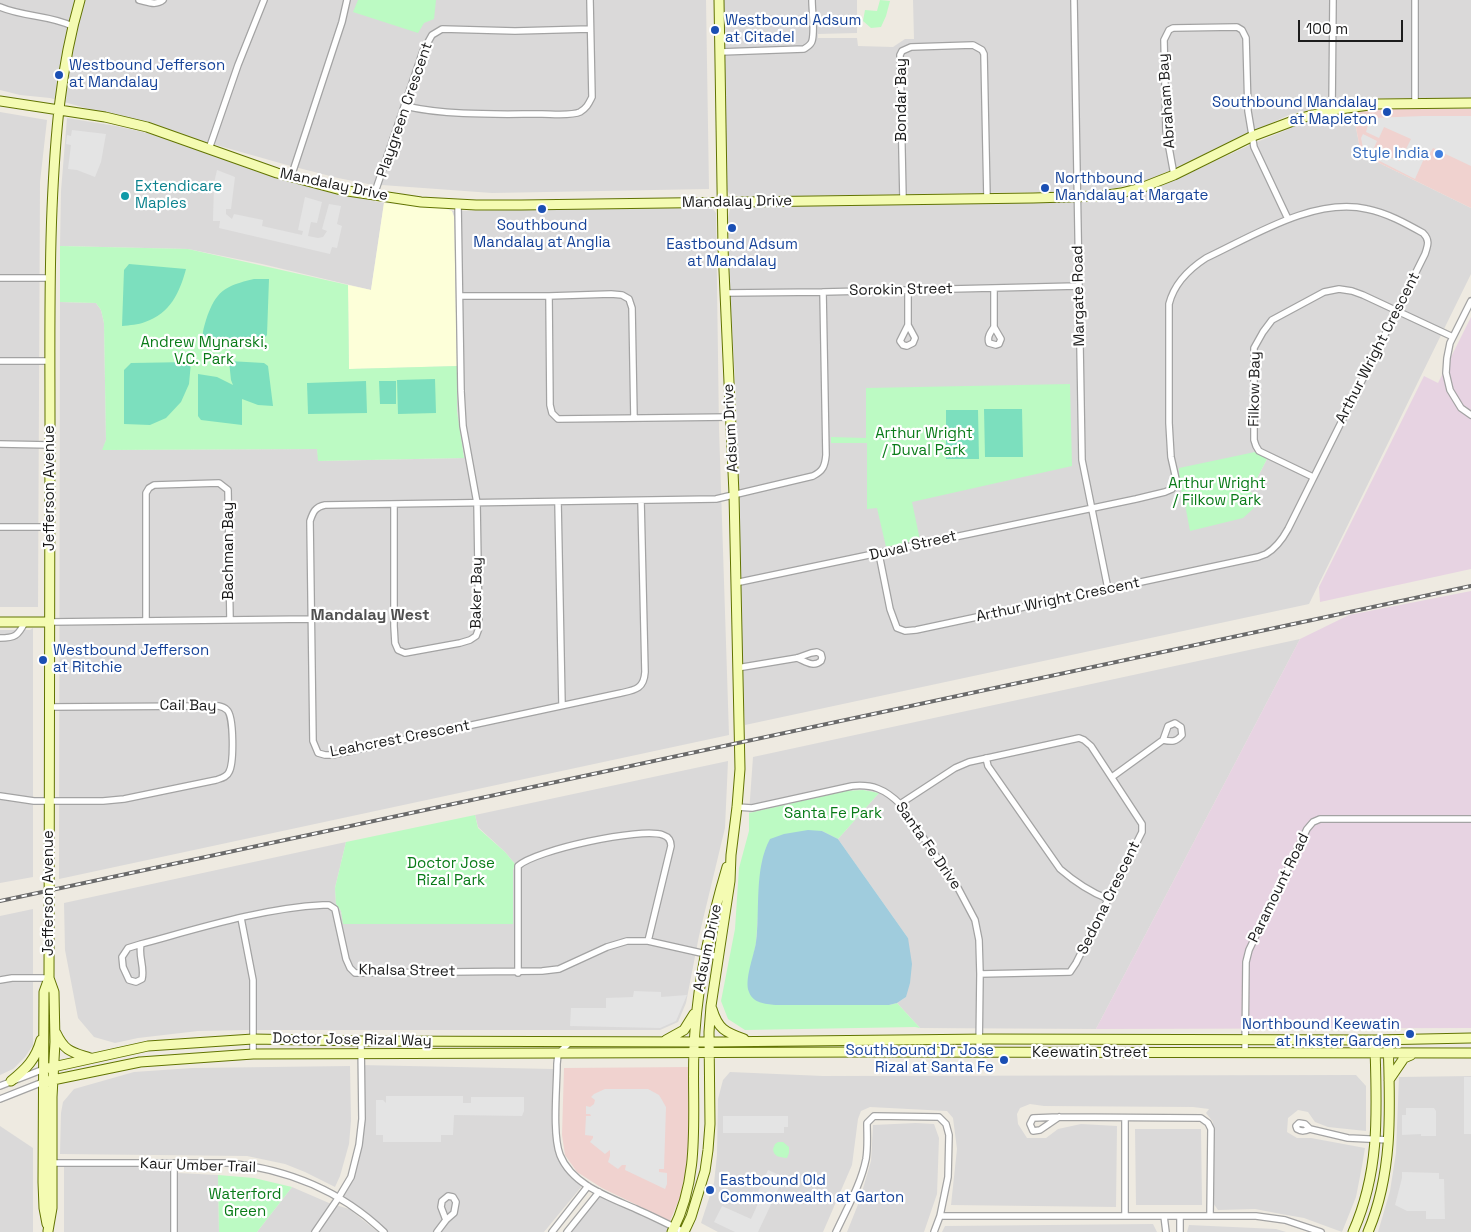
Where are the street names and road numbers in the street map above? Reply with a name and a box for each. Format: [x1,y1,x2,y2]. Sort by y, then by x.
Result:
street label: Playgreen Crescent [373,40,437,180]
street label: Abraham Bay [1155,53,1179,149]
street label: Bondar Bay [893,58,911,142]
street label: Mandalay Drive [278,165,390,205]
street label: Mandalay Drive [682,192,792,212]
street label: Margate Road [1069,245,1089,347]
street label: Arthur Wright Crescent [1332,269,1424,427]
street label: Sorokin Street [849,280,953,300]
street label: Filkow Bay [1245,351,1265,427]
street label: Adsum Drive [720,383,742,473]
street label: Jefferson Avenue [41,425,59,551]
street label: Bachman Bay [220,502,238,600]
street label: Duval Street [868,527,958,565]
street label: Baker Bay [467,557,487,629]
street label: Arthur Wright Crescent [974,574,1142,626]
street label: Cail Bay [159,697,217,715]
street label: Leahcrest Crescent [329,717,471,761]
street label: Santa Fe Drive [891,799,965,893]
street label: Jefferson Avenue [40,830,58,956]
street label: Paramount Road [1245,830,1313,946]
street label: Sedona Crescent [1074,838,1144,958]
street label: Adsum Drive [690,903,726,993]
street label: Khalsa Street [358,961,456,981]
street label: Doctor Jose Rizal Way [272,1030,432,1050]
street label: Keewatin Street [1032,1044,1148,1062]
street label: Kaur Umber Trail [140,1155,256,1177]

